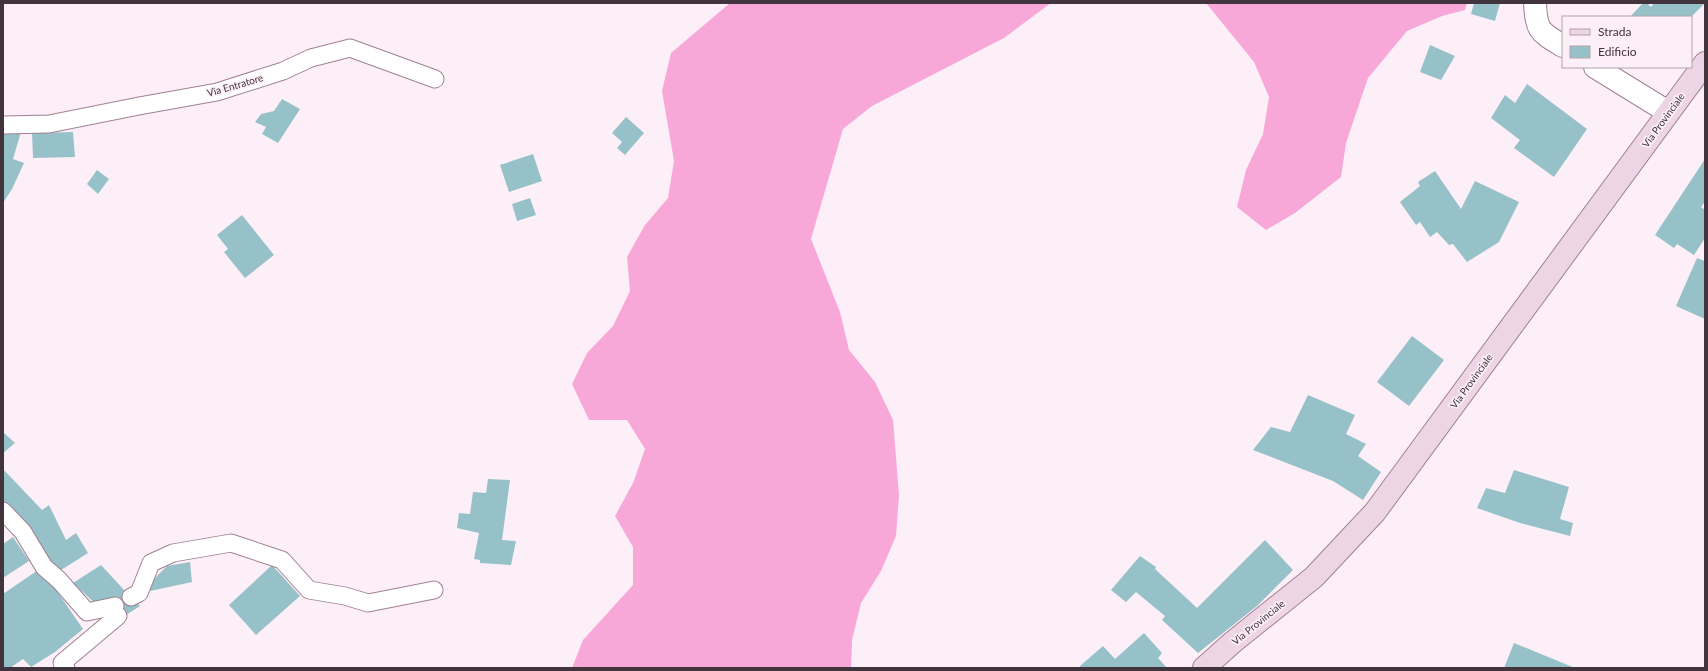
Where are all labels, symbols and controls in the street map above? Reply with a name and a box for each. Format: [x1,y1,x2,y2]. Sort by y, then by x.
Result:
legend [1562,16,1692,68]
text: Strada [1598,24,1631,39]
text: Edificio [1598,44,1637,59]
street label: Via Entratore [206,71,264,99]
street label: Via Provinciale [1639,90,1687,150]
street label: Via Provinciale [1447,351,1495,411]
street label: Via Provinciale [1229,597,1287,647]

